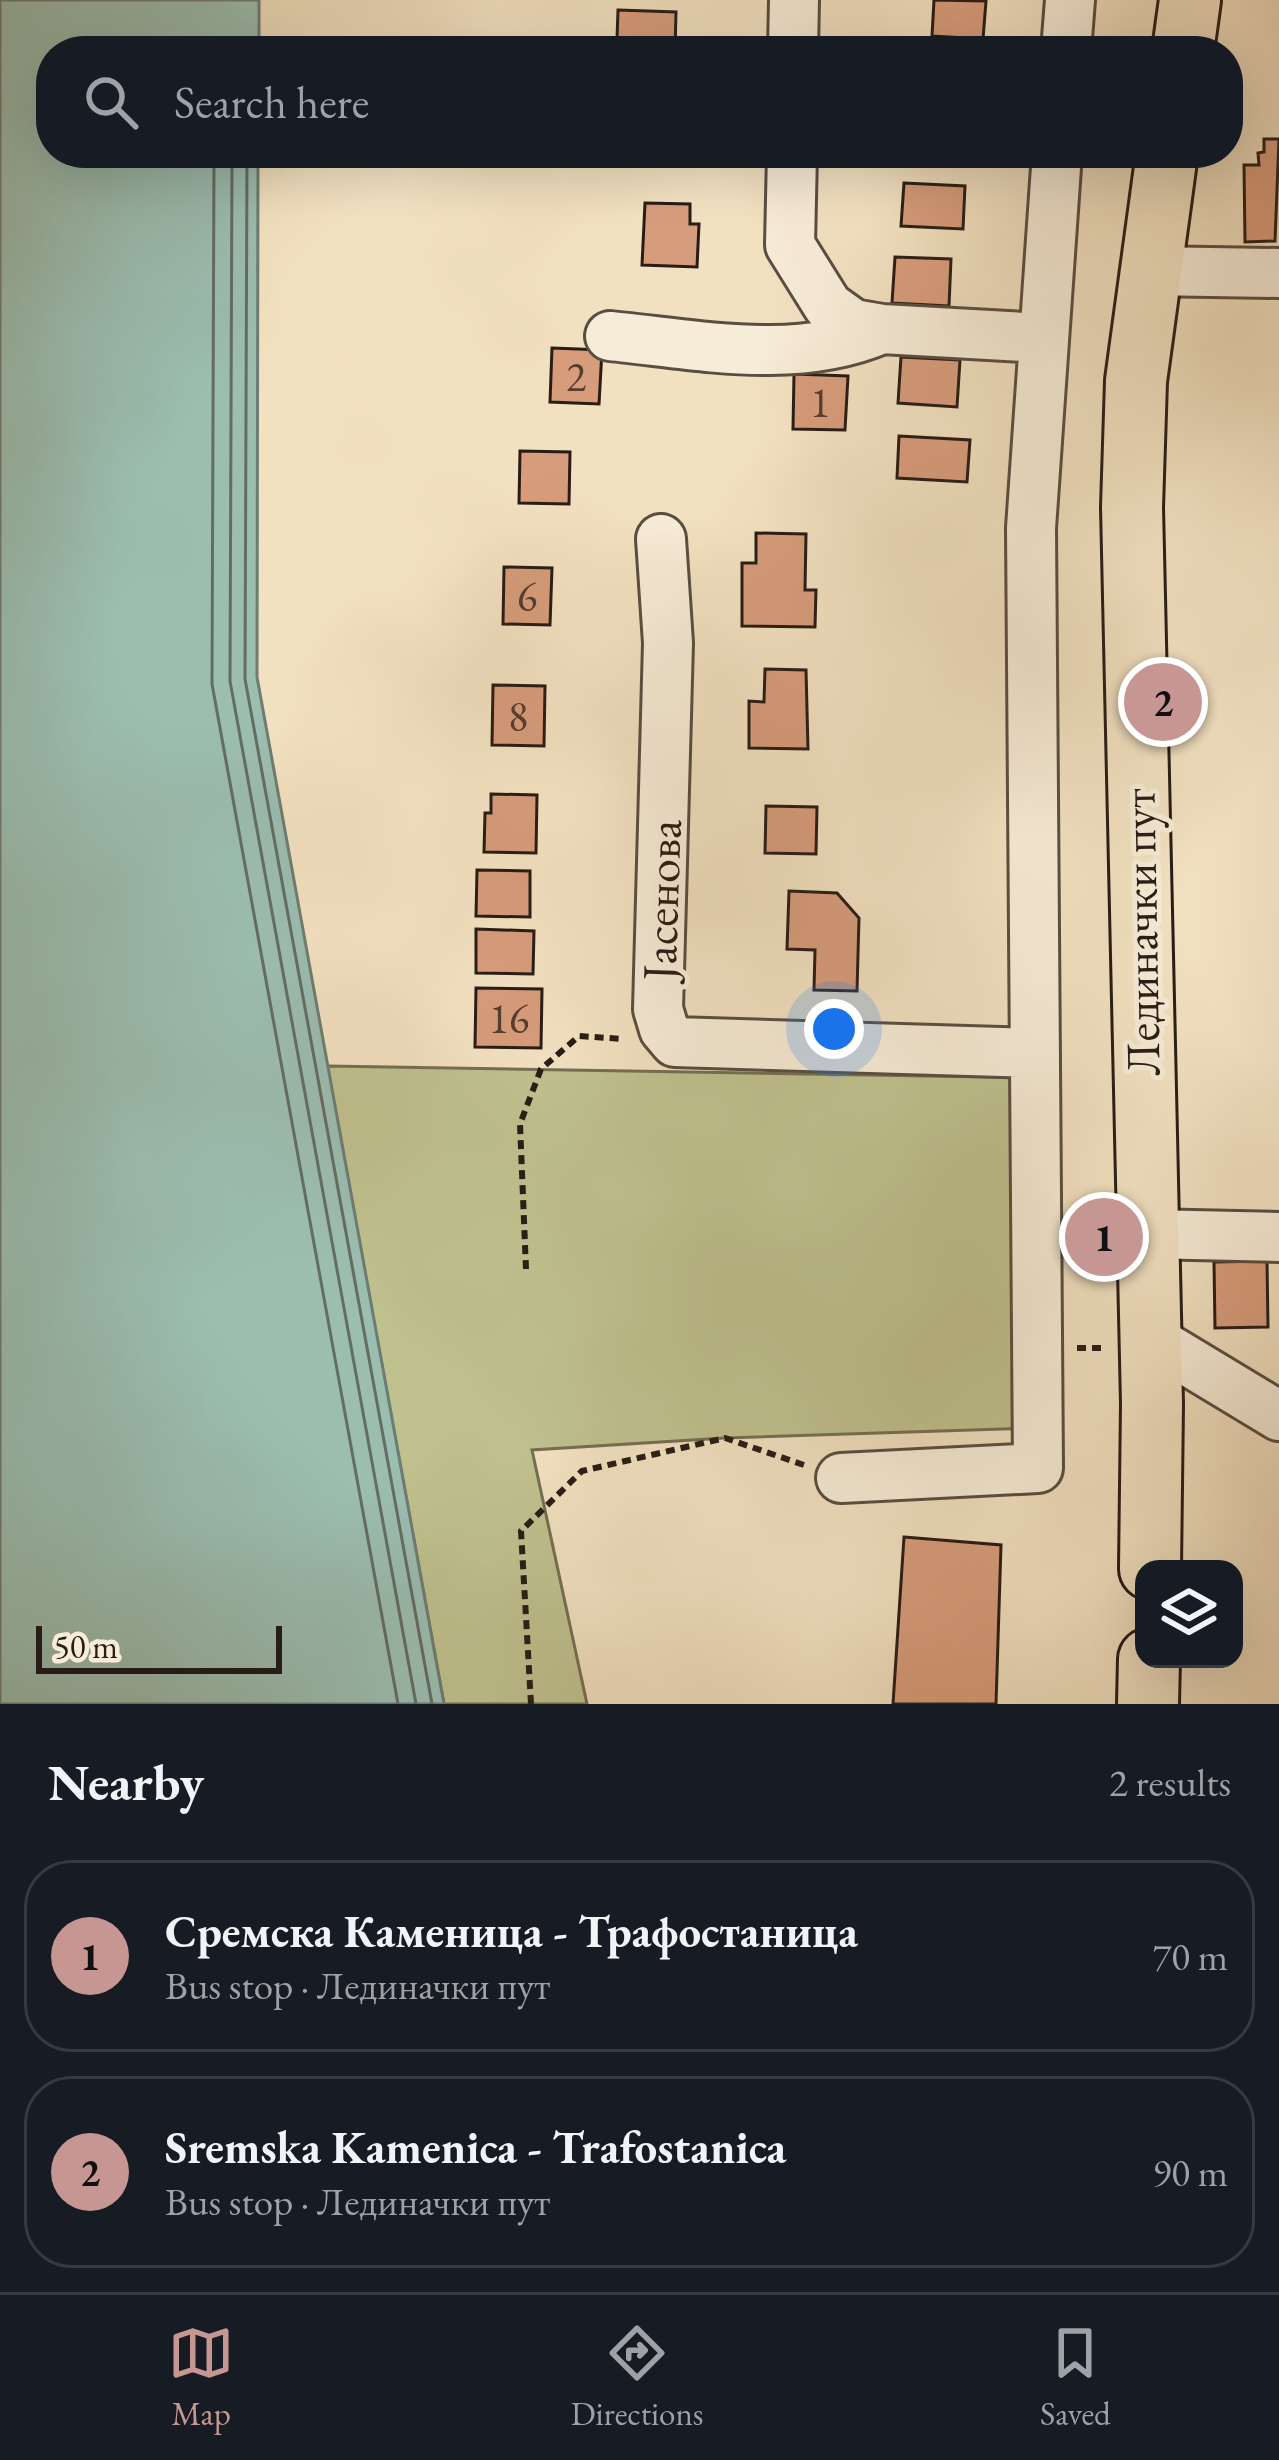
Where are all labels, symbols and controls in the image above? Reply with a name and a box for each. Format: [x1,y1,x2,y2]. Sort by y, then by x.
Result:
search box [36,36,1243,168]
icon: search [78,69,144,135]
text: Search here [174,73,369,131]
house number: 2 [566,349,586,404]
house number: 1 [810,375,830,430]
house number: 6 [517,569,537,624]
pin: 2 [1124,657,1202,747]
house number: 8 [508,689,528,744]
street label: Лединачки пут [1106,787,1174,1076]
street label: Јасенова [627,818,695,986]
house number: 16 [489,991,529,1046]
your location [804,999,864,1059]
pin: 1 [1065,1192,1143,1282]
map controls [1135,1560,1243,1668]
button: layers [1135,1560,1243,1668]
scale bar [36,1620,282,1673]
text: 50 m [54,1625,118,1668]
text: Nearby [48,1749,204,1815]
text: 2 results [1109,1757,1231,1808]
text: Сремска Каменица - Трафостаница [165,1902,858,1960]
text: 1 [80,1931,100,1982]
text: 70 m [1152,1931,1228,1982]
text: Bus stop · Лединачки пут [165,1960,550,2011]
text: Sremska Kamenica - Trafostanica [165,2118,786,2176]
text: 2 [80,2147,100,2198]
text: 90 m [1152,2147,1228,2198]
text: Bus stop · Лединачки пут [165,2176,550,2227]
tab: Map [168,2320,234,2435]
tab: Directions [571,2320,704,2435]
tab: Saved [1040,2320,1111,2435]

